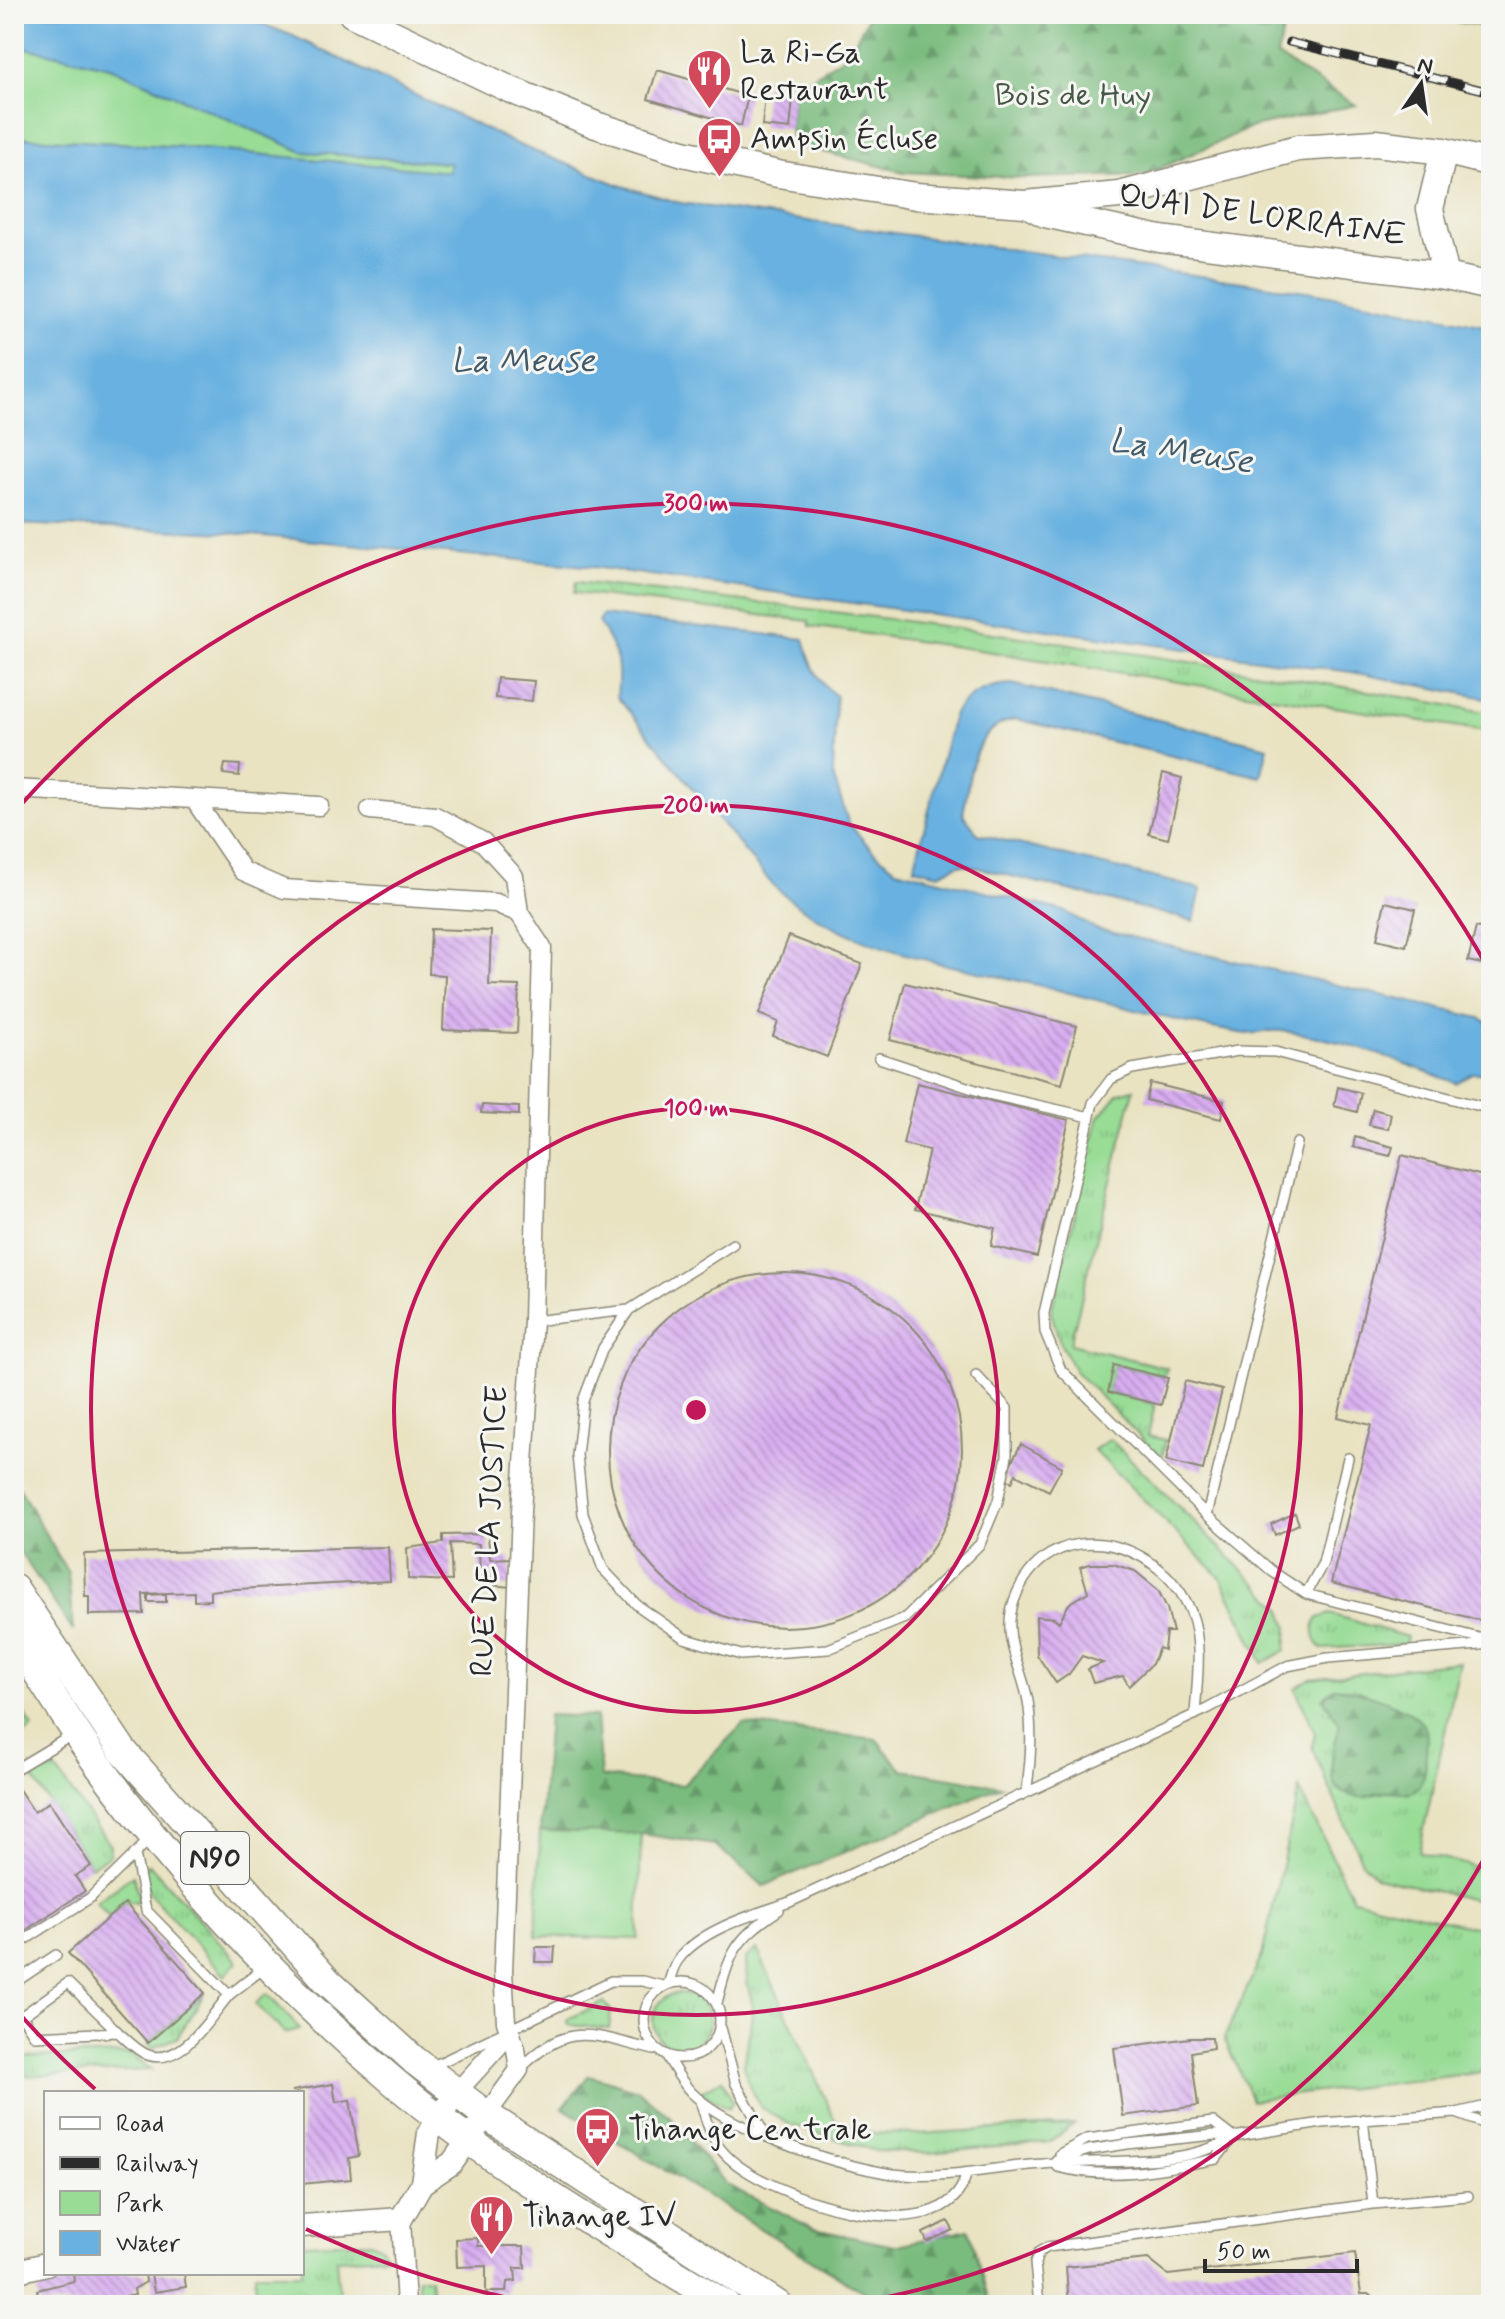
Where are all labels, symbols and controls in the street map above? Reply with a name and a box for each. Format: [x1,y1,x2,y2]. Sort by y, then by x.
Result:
place label: La Ri-Ga Restaurant [740,32,889,111]
north arrow [1381,44,1461,124]
restaurant icon: La Ri-Ga Restaurant [685,47,733,110]
text: N [1415,51,1435,82]
park label: Bois de Huy [995,75,1151,117]
bus stop icon: Ampsin Écluse [695,115,743,178]
place label: Ampsin Écluse [750,118,938,160]
street label: QUAI DE LORRAINE [1116,175,1408,257]
water label: La Meuse [451,339,596,384]
water label: La Meuse [1106,419,1257,486]
text: 300 m [664,489,728,520]
text: 200 m [663,791,729,822]
text: 100 m [664,1094,728,1125]
street label: RUE DE LA JUSTICE [461,1384,519,1678]
centre of rings [682,1396,710,1424]
road number: N90 [181,1832,249,1884]
legend [44,2091,304,2275]
bus stop icon: Tihange Centrale [573,2106,621,2169]
text: Road [116,2109,164,2140]
place label: Tihange Centrale [628,2109,872,2151]
text: Railway [116,2149,199,2180]
text: Park [116,2189,164,2220]
restaurant icon: Tihange IV [467,2193,515,2256]
place label: Tihange IV [522,2196,677,2238]
scale bar [1205,2223,1357,2273]
text: Water [116,2229,181,2260]
text: 50 m [1217,2237,1271,2268]

